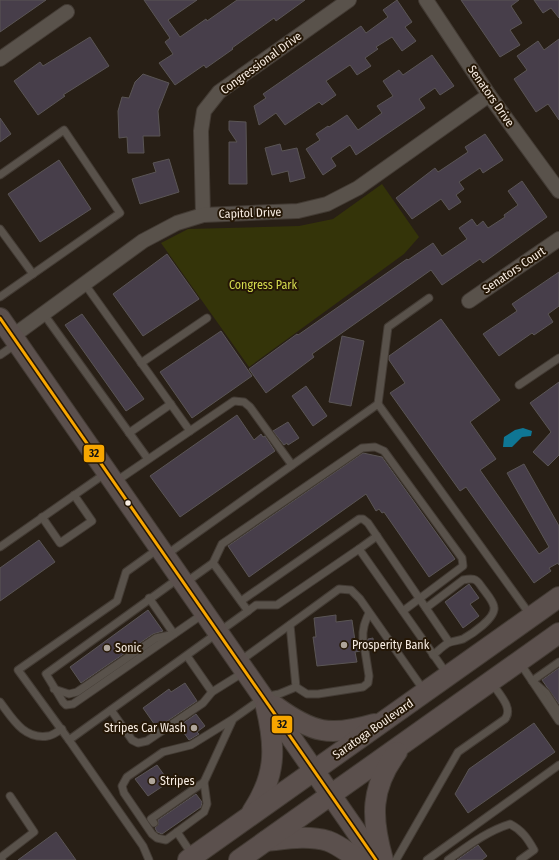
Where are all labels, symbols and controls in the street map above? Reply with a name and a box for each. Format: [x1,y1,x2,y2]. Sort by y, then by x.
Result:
street label: Congressional Drive [218,29,304,97]
street label: Senators Drive [465,63,517,129]
street label: Capitol Drive [218,205,282,221]
street label: Senators Court [480,244,548,296]
park label: Congress Park [229,278,297,292]
line badge: 32 [83,444,105,463]
text: 32 [88,447,99,460]
unlabelled marker [123,498,133,508]
place label: Prosperity Bank [352,638,430,652]
marker: Prosperity Bank [339,640,349,650]
place label: Sonic [115,641,142,655]
marker: Sonic [102,643,112,653]
street label: Saratoga Boulevard [330,696,416,762]
line badge: 32 [271,715,293,734]
text: 32 [276,718,287,731]
place label: Stripes Car Wash [104,721,186,735]
marker: Stripes Car Wash [189,723,199,733]
place label: Stripes [160,774,195,788]
marker: Stripes [147,776,157,786]

